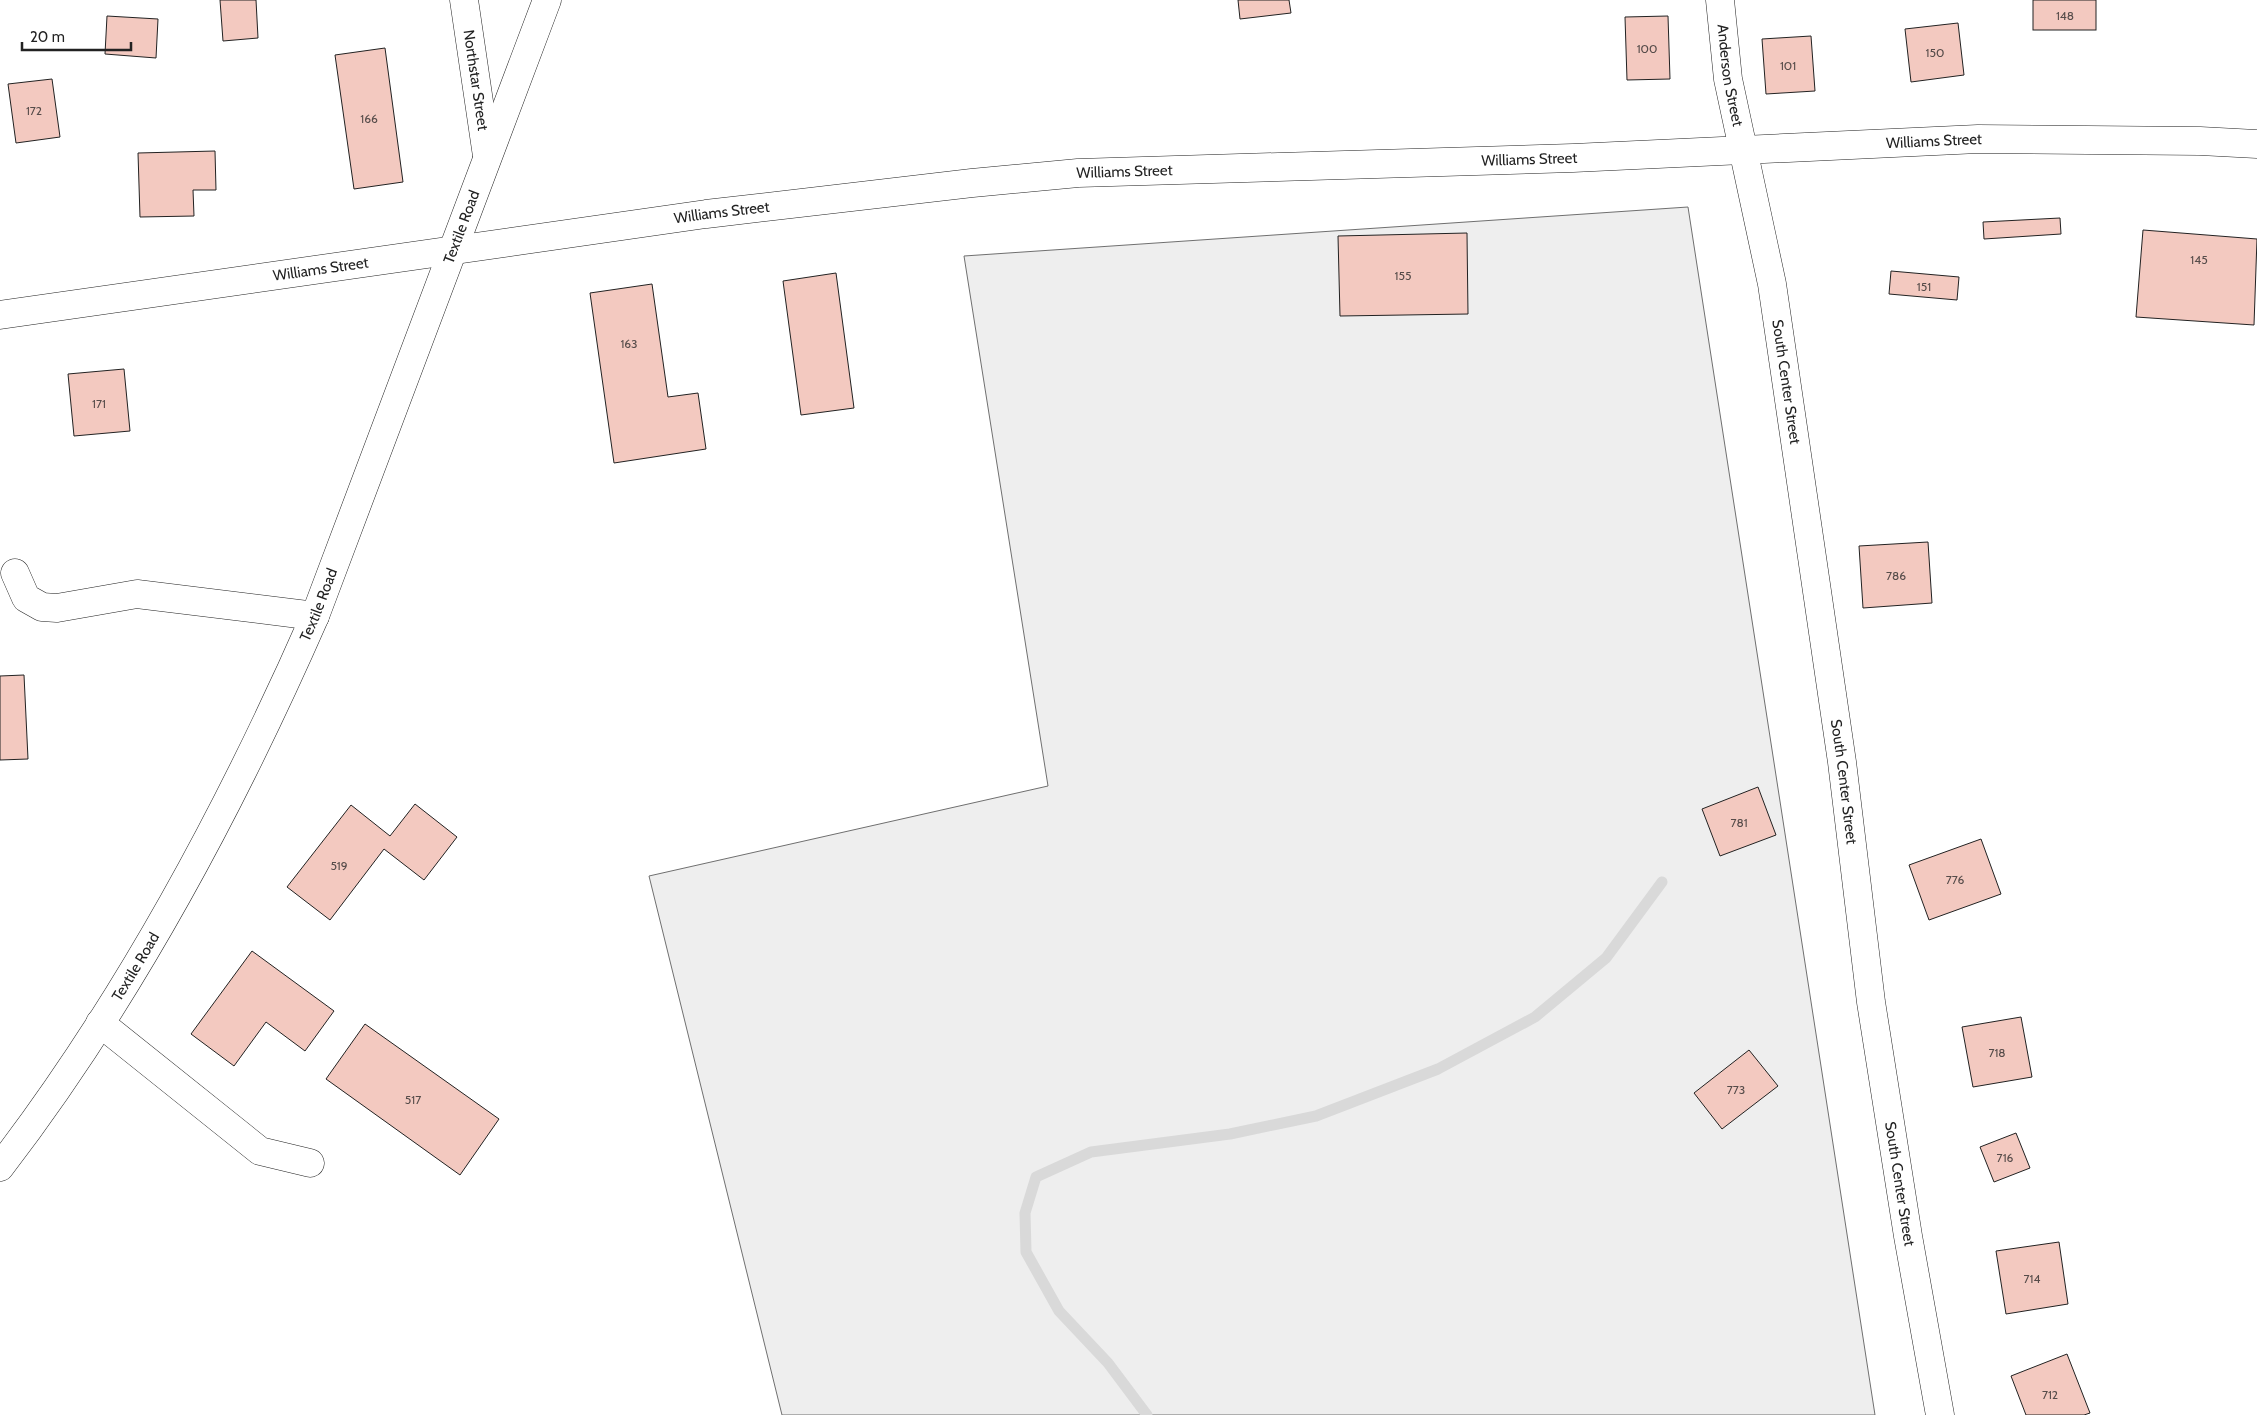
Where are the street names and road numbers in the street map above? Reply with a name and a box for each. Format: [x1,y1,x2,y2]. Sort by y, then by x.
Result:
street label: Anderson Street [1714,23,1747,128]
street label: Northstar Street [459,28,492,132]
street label: Williams Street [1885,130,1982,152]
street label: Williams Street [1481,149,1578,170]
street label: Williams Street [1076,161,1173,182]
street label: Textile Road [440,188,484,266]
street label: Williams Street [673,198,770,227]
street label: Williams Street [272,253,370,285]
street label: South Center Street [1768,318,1804,445]
street label: Textile Road [296,566,341,644]
street label: South Center Street [1827,718,1861,845]
street label: Textile Road [108,929,163,1004]
street label: South Center Street [1881,1120,1919,1248]

